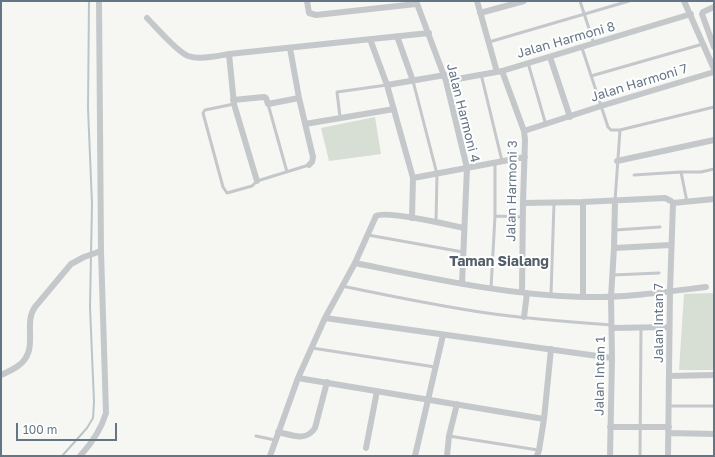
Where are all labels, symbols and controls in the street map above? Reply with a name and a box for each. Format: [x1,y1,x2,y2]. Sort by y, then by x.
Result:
street label: Jalan Harmoni 8 [515,19,617,61]
street label: Jalan Harmoni 7 [589,61,689,105]
street label: Jalan Harmoni 4 [443,62,483,164]
street label: Jalan Harmoni 3 [503,140,521,242]
district label: Taman Sialang [449,254,549,270]
street label: Jalan Intan 7 [651,283,667,363]
street label: Jalan Intan 1 [592,336,608,416]
scale bar [18,415,119,441]
text: 100 m [23,422,57,437]

